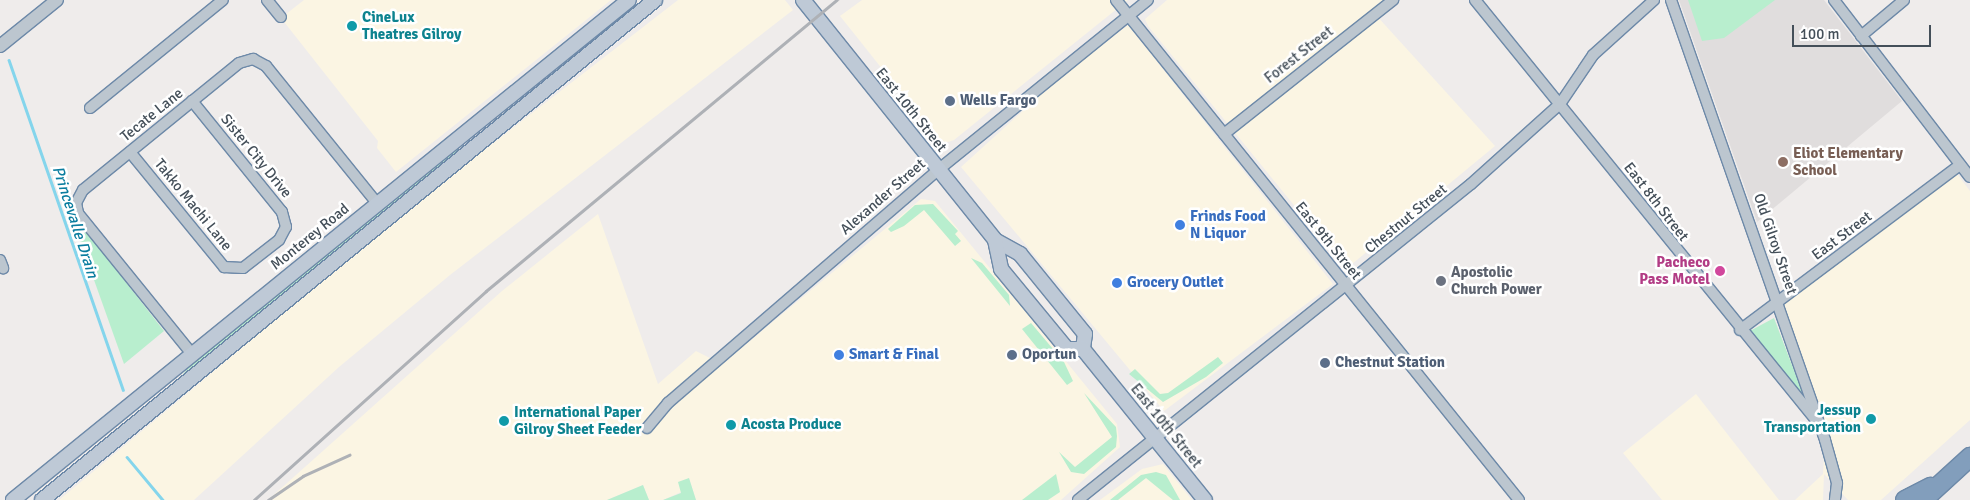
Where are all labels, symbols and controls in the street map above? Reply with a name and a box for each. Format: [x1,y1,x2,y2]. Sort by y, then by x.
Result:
place label: CineLux Theatres Gilroy [362,8,461,43]
scale bar [1795,15,1934,47]
marker: CineLux Theatres Gilroy [346,20,358,32]
street label: Forest Street [1261,23,1337,87]
text: 100 m [1800,25,1840,43]
street label: East 10th Street [872,64,950,156]
street label: Tecate Lane [117,84,187,146]
place label: Wells Fargo [960,92,1036,110]
marker: Wells Fargo [944,95,956,107]
street label: Sister City Drive [217,110,295,202]
place label: Eliot Elementary School [1793,144,1903,179]
street label: Takko Machi Lane [150,155,236,255]
street label: Alexander Street [837,155,929,239]
marker: Eliot Elementary School [1777,156,1789,168]
street label: East 8th Street [1620,159,1692,245]
water label: Princevalle Drain [48,164,102,280]
street label: Chestnut Street [1361,180,1451,258]
street label: Old Gilroy Street [1749,191,1801,297]
street label: East 9th Street [1291,198,1365,284]
street label: Monterey Road [267,200,353,274]
place label: Frinds Food N Liquor [1190,207,1266,242]
street label: East Street [1809,208,1875,264]
marker: Frinds Food N Liquor [1174,219,1186,231]
place label: Pacheco Pass Motel [1639,253,1710,288]
place label: Apostolic Church Power [1451,263,1542,298]
marker: Pacheco Pass Motel [1714,265,1726,277]
place label: Grocery Outlet [1127,274,1224,292]
marker: Apostolic Church Power [1435,275,1447,287]
marker: Grocery Outlet [1111,277,1123,289]
place label: Smart & Final [849,346,939,364]
place label: Oportun [1022,346,1076,364]
marker: Smart & Final [833,349,845,361]
marker: Oportun [1006,349,1018,361]
place label: Chestnut Station [1335,354,1445,372]
marker: Chestnut Station [1319,357,1331,369]
street label: East 10th Street [1127,380,1205,472]
place label: Jessup Transportation [1764,401,1861,436]
place label: International Paper Gilroy Sheet Feeder [514,403,641,438]
marker: Jessup Transportation [1865,413,1877,425]
marker: International Paper Gilroy Sheet Feeder [498,415,510,427]
place label: Acosta Produce [741,416,841,434]
marker: Acosta Produce [725,419,737,431]

